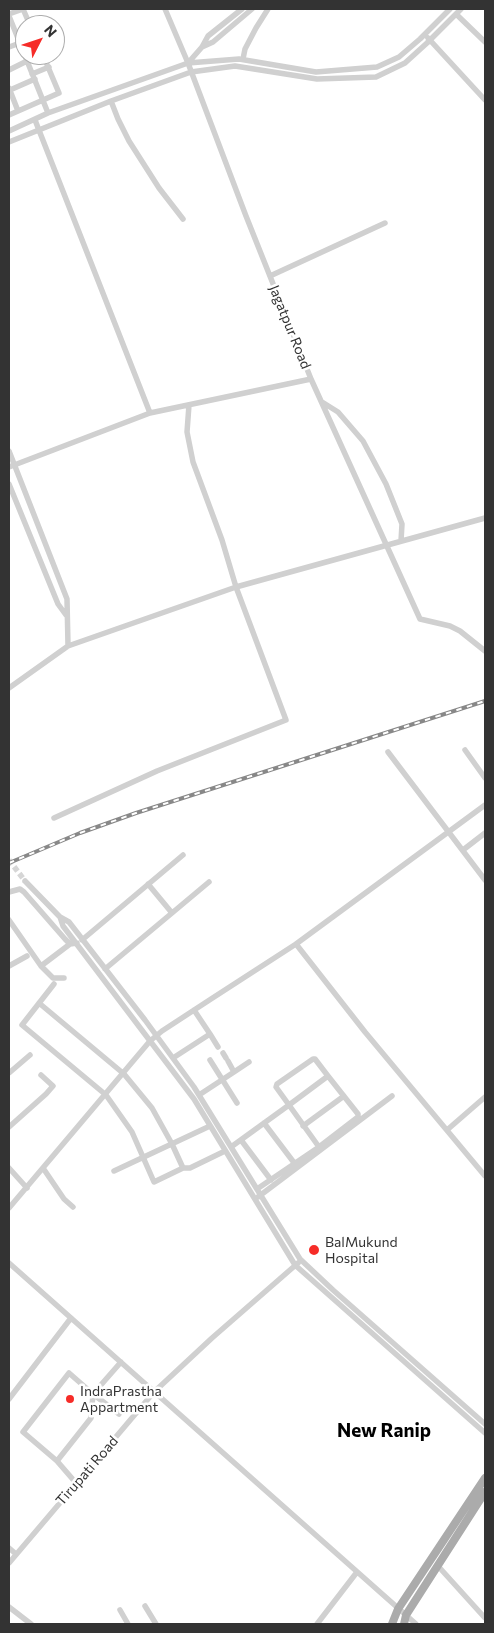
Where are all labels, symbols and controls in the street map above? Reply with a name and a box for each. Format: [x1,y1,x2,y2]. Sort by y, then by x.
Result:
north arrow [15,15,65,65]
text: N [41,21,61,40]
street label: Jagatpur Road [266,283,314,371]
place label: BalMukund Hospital [325,1234,398,1266]
marker: BalMukund Hospital [307,1243,321,1257]
place label: IndraPrastha Appartment [80,1383,162,1415]
marker: IndraPrastha Appartment [64,1393,76,1405]
district label: New Ranip [337,1420,431,1442]
street label: Tirupati Road [52,1433,122,1509]

